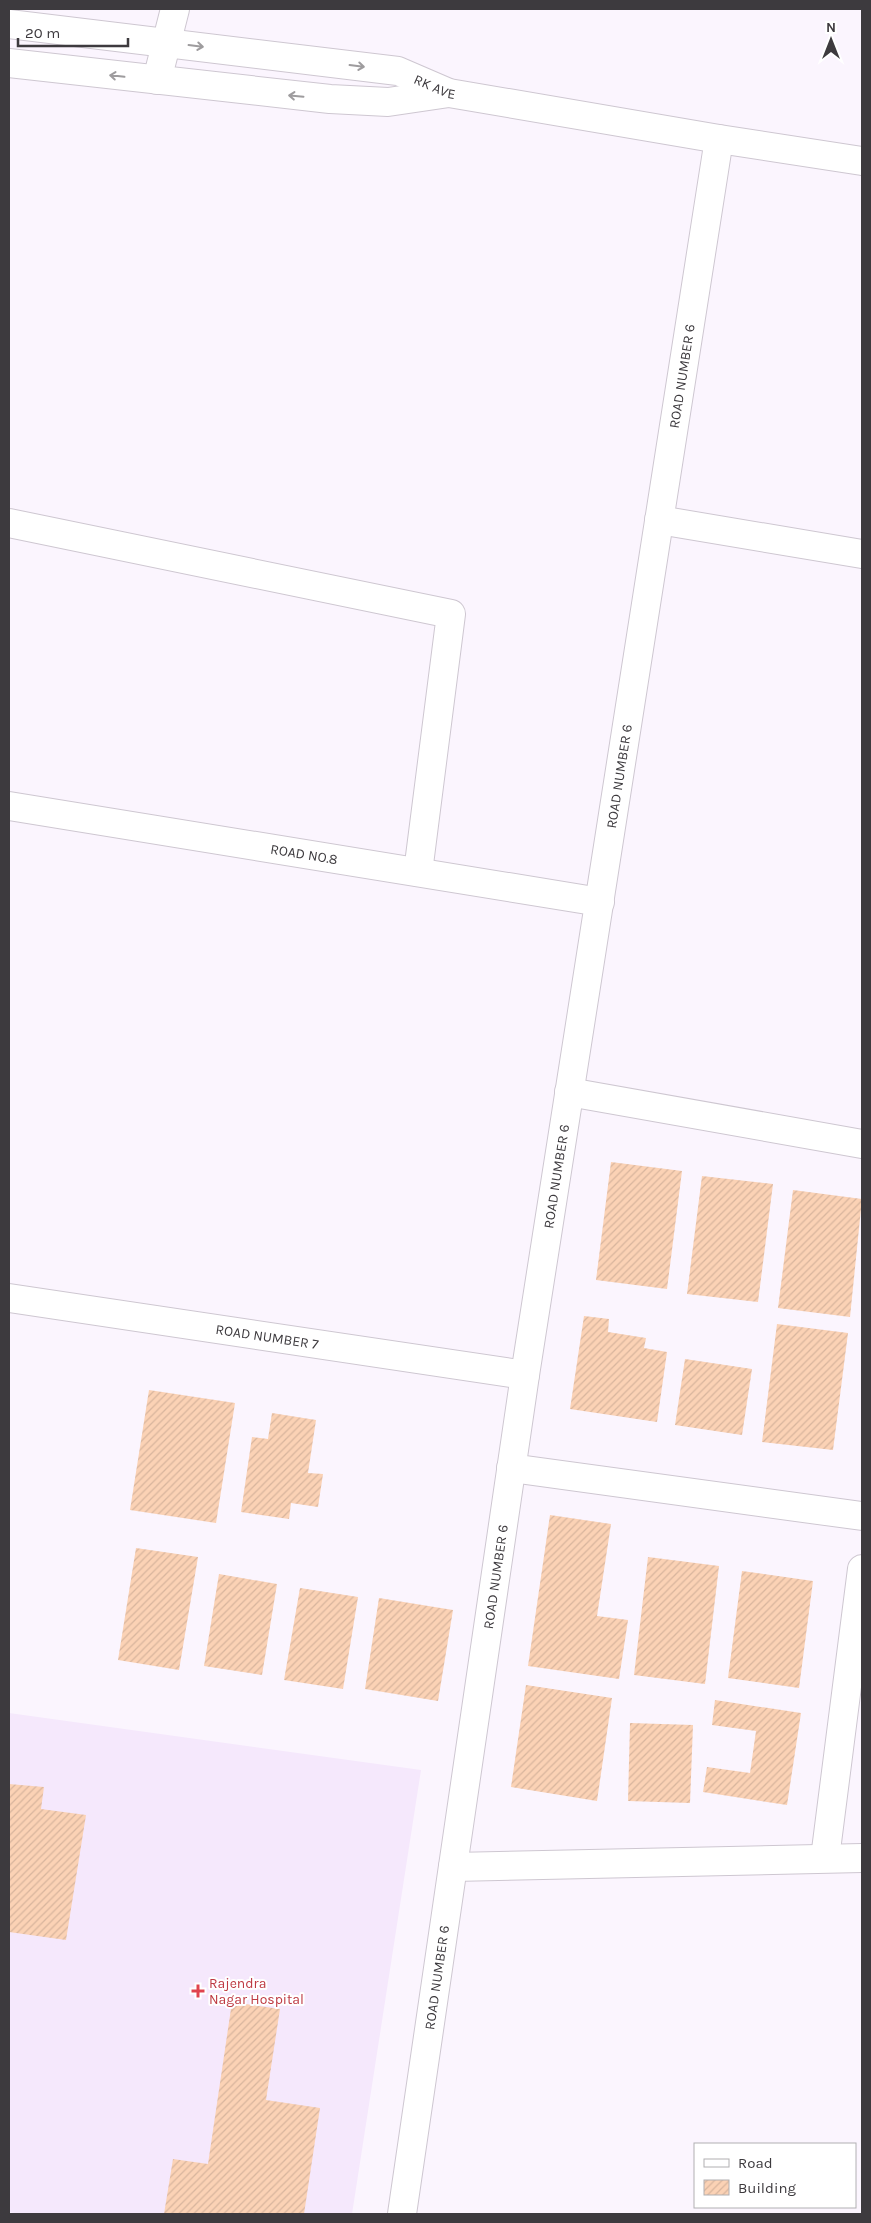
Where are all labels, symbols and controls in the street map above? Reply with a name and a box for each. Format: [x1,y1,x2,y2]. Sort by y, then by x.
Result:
scale bar [18,15,128,47]
north arrow [806,15,856,65]
text: N [826,19,836,36]
text: 20 m [25,24,60,42]
one-way arrow [188,41,204,51]
one-way arrow [349,61,365,71]
one-way arrow [109,71,125,81]
street label: RK AVE [411,71,457,103]
one-way arrow [288,91,304,100]
street label: ROAD NUMBER 6 [666,323,699,430]
street label: ROAD NUMBER 6 [603,723,636,830]
street label: ROAD NO.8 [269,841,339,868]
street label: ROAD NUMBER 6 [540,1123,573,1230]
street label: ROAD NUMBER 7 [214,1321,320,1353]
street label: ROAD NUMBER 6 [480,1524,512,1630]
street label: ROAD NUMBER 6 [421,1924,453,2031]
place label: Rajendra Nagar Hospital [209,1975,304,2008]
marker: Rajendra Nagar Hospital [191,1984,205,1998]
legend [694,2143,856,2208]
text: Road [738,2154,773,2172]
text: Building [738,2179,796,2197]

